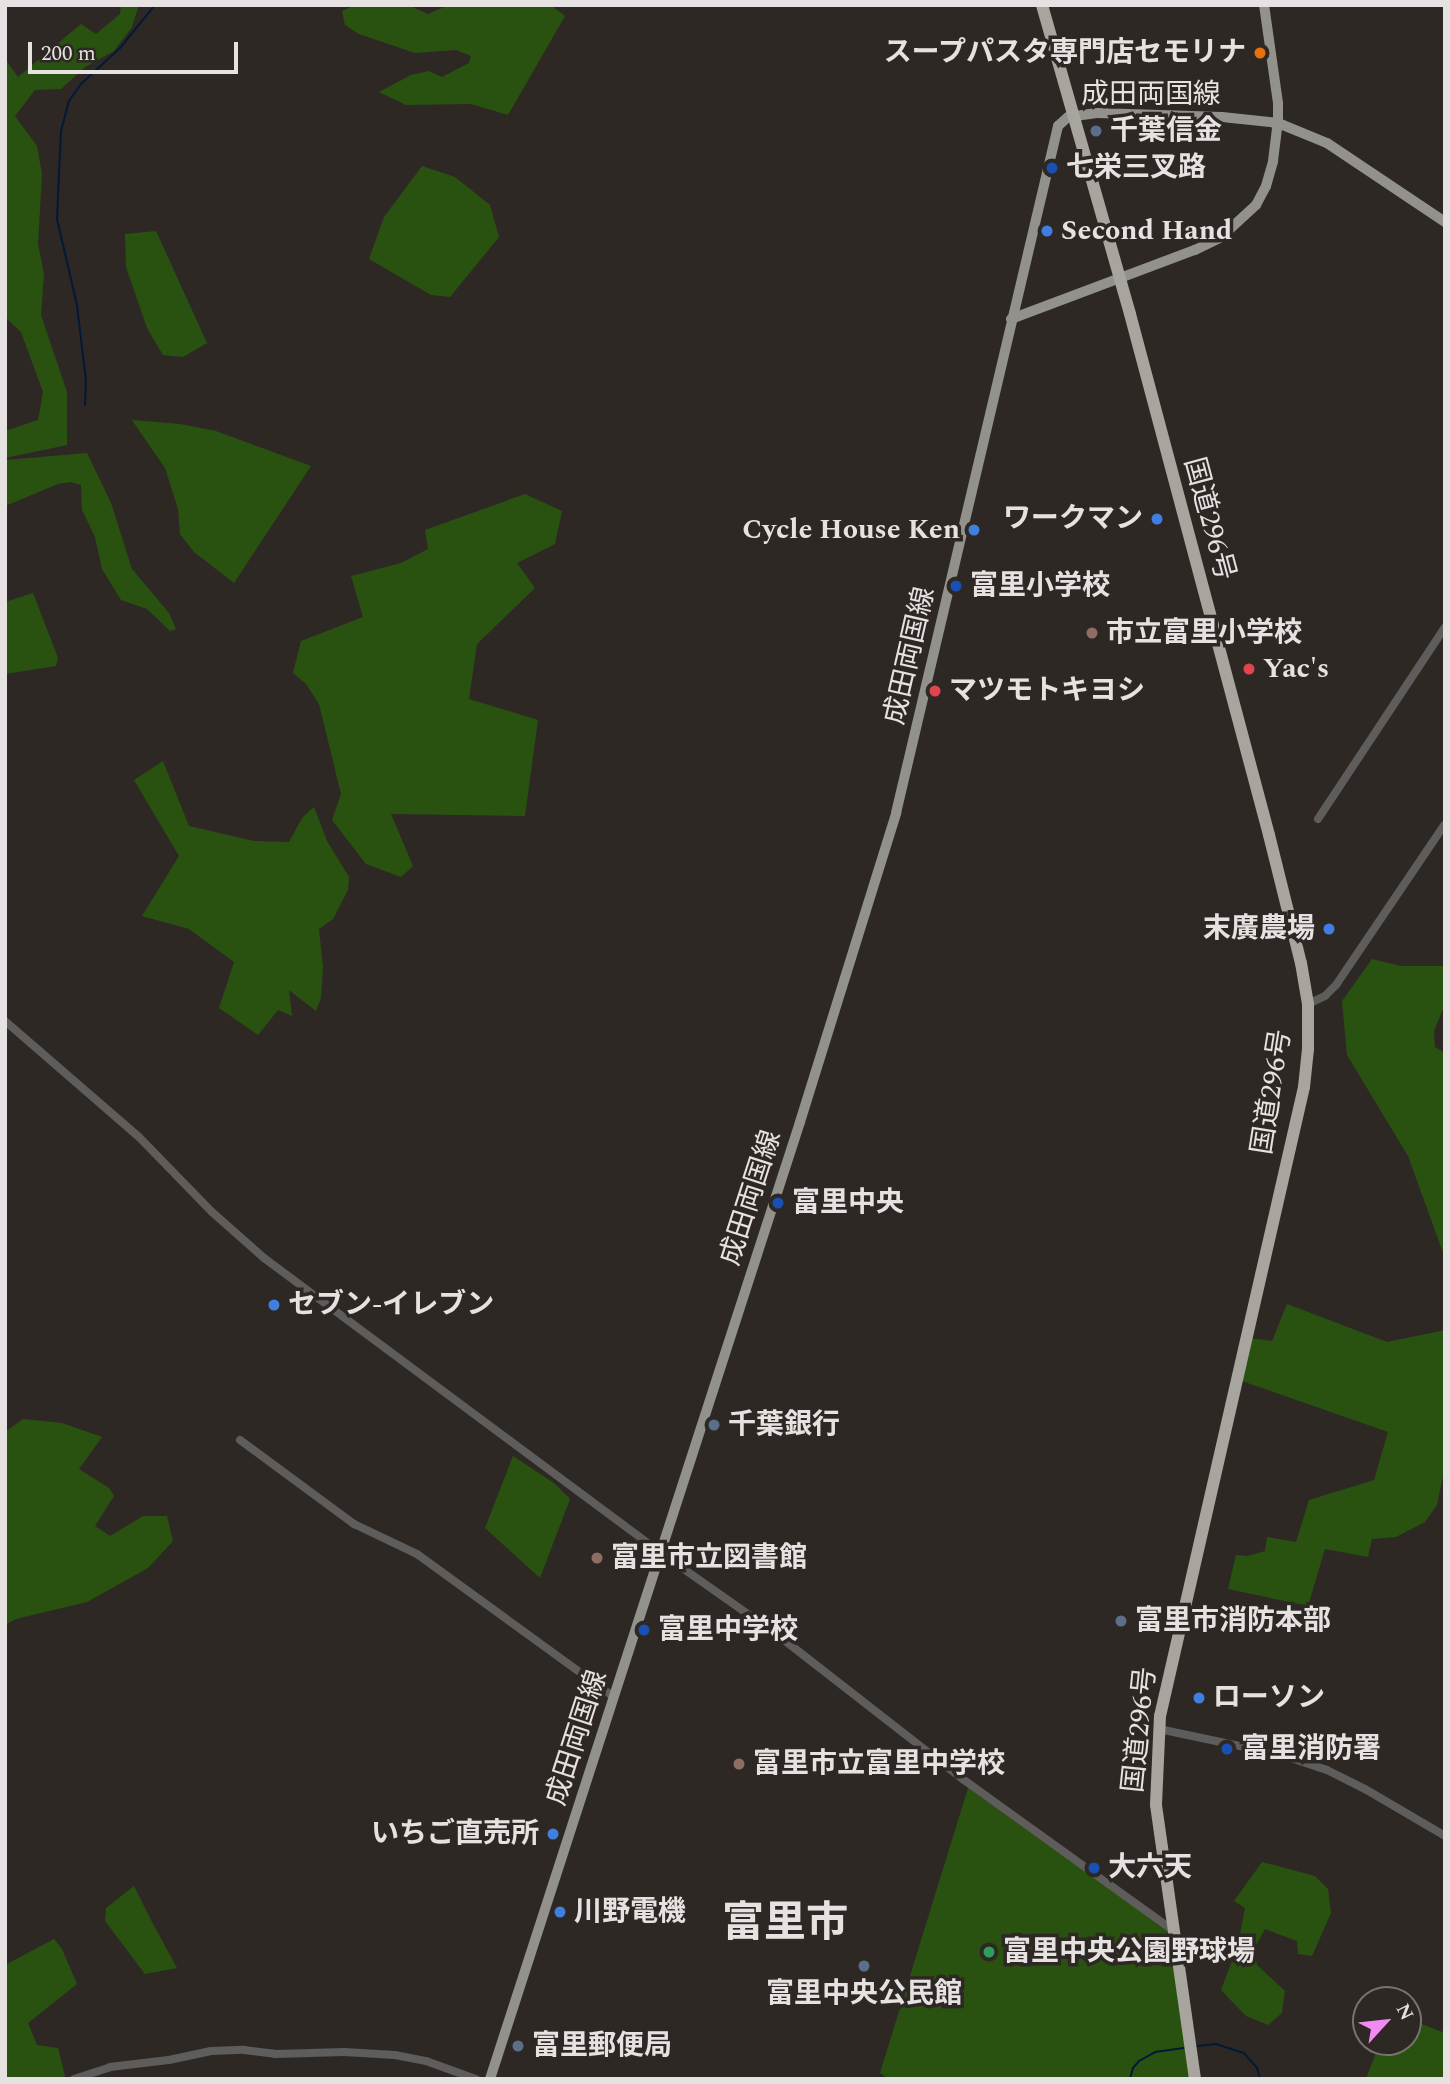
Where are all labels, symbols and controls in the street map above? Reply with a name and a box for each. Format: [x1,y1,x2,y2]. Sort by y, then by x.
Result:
scale bar [32,28,242,72]
place label: スープパスタ専門店セモリナ [882,36,1246,70]
text: 200 m [41,38,96,70]
marker: スープパスタ専門店セモリナ [1252,45,1268,61]
street label: 成田両国線 [1081,78,1221,112]
place label: 千葉信金 [1110,114,1222,148]
marker: 千葉信金 [1088,123,1104,139]
place label: 七栄三叉路 [1066,151,1206,185]
marker: 七栄三叉路 [1044,160,1060,176]
place label: Second Hand [1061,214,1232,248]
marker: Second Hand [1039,223,1055,239]
street label: 国道296号 [1176,454,1242,584]
place label: ワークマン [1003,502,1143,536]
marker: ワークマン [1149,511,1165,527]
place label: Cycle House Ken [742,513,960,547]
marker: Cycle House Ken [966,522,982,538]
place label: 富里小学校 [970,569,1110,603]
marker: 富里小学校 [948,578,964,594]
street label: 成田両国線 [878,584,942,728]
place label: 市立富里小学校 [1106,616,1302,650]
marker: 市立富里小学校 [1084,625,1100,641]
place label: Yac's [1263,652,1329,686]
marker: Yac's [1241,661,1257,677]
place label: マツモトキヨシ [949,674,1145,708]
marker: マツモトキヨシ [927,683,943,699]
place label: 末廣農場 [1203,912,1315,946]
marker: 末廣農場 [1321,921,1337,937]
street label: 国道296号 [1246,1027,1298,1157]
street label: 成田両国線 [713,1126,789,1270]
place label: 富里中央 [792,1186,904,1220]
marker: 富里中央 [770,1195,786,1211]
place label: セブン-イレブン [288,1288,494,1322]
marker: セブン-イレブン [266,1297,282,1313]
place label: 千葉銀行 [728,1408,840,1442]
marker: 千葉銀行 [706,1417,722,1433]
place label: 富里市立図書館 [611,1541,807,1575]
marker: 富里市立図書館 [589,1550,605,1566]
place label: 富里市消防本部 [1135,1604,1331,1638]
place label: 富里中学校 [658,1613,798,1647]
marker: 富里市消防本部 [1113,1613,1129,1629]
marker: 富里中学校 [636,1622,652,1638]
street label: 成田両国線 [539,1666,615,1810]
street label: 国道296号 [1117,1666,1163,1794]
place label: ローソン [1213,1681,1325,1715]
marker: ローソン [1191,1690,1207,1706]
place label: 富里消防署 [1241,1732,1381,1766]
marker: 富里消防署 [1219,1741,1235,1757]
place label: 富里市立富里中学校 [753,1747,1005,1781]
marker: 富里市立富里中学校 [731,1756,747,1772]
place label: いちご直売所 [371,1817,539,1851]
marker: いちご直売所 [545,1826,561,1842]
place label: 大六天 [1108,1851,1192,1885]
marker: 大六天 [1086,1860,1102,1876]
place label: 川野電機 [574,1895,686,1929]
district label: 富里市 [722,1899,848,1949]
marker: 川野電機 [552,1904,568,1920]
place label: 富里中央公園野球場 [1003,1935,1255,1969]
marker: 富里中央公園野球場 [981,1944,997,1960]
marker: 富里中央公民館 [856,1958,872,1974]
place label: 富里中央公民館 [766,1977,962,2011]
north arrow [1352,1986,1422,2056]
text: N [1388,1999,1421,2026]
place label: 富里郵便局 [532,2029,672,2063]
marker: 富里郵便局 [510,2038,526,2054]

